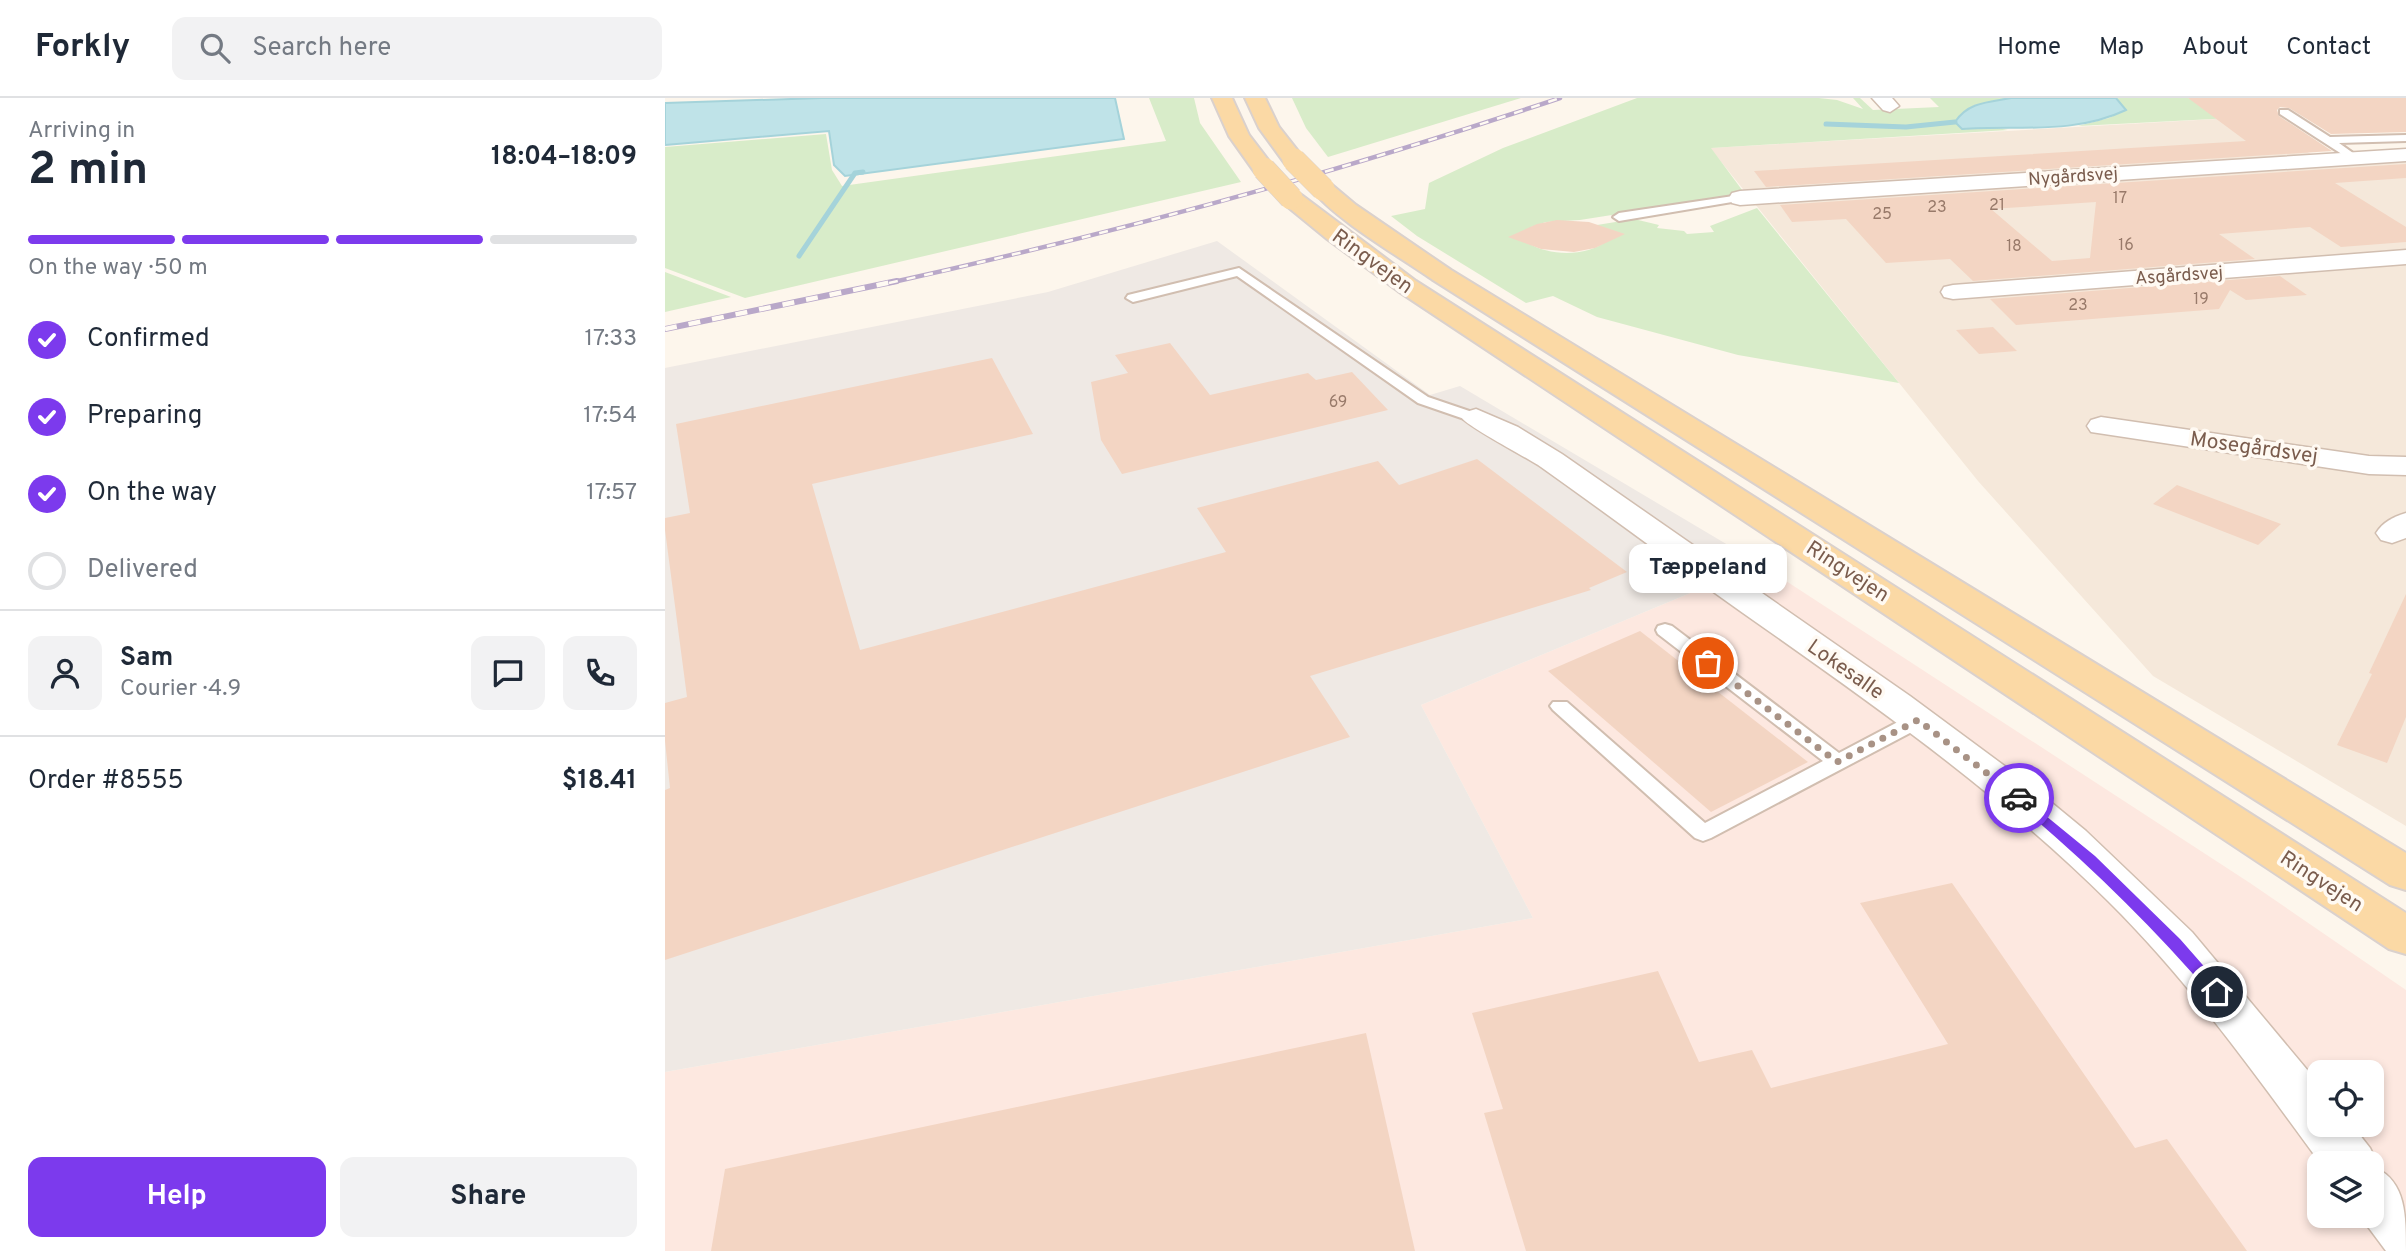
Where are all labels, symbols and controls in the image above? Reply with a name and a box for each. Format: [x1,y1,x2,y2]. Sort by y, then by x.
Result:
search box [172,17,662,80]
text: Forkly [35,27,130,69]
icon: search [196,29,234,67]
text: Search here [252,32,391,65]
text: Home [1997,33,2061,63]
text: Map [2099,33,2144,63]
text: About [2182,33,2248,63]
text: Contact [2286,33,2371,63]
text: Arriving in [28,117,135,146]
text: 18:04–18:09 [491,141,637,174]
text: 2 min [28,142,148,201]
street label: Nygårdsvej [2027,163,2119,192]
house number: 17 [2113,189,2127,209]
house number: 21 [1989,196,2005,216]
house number: 23 [1927,198,1947,218]
house number: 25 [1872,205,1892,225]
street label: Ringvejen [1326,224,1418,301]
house number: 16 [2118,236,2134,256]
house number: 18 [2006,237,2022,257]
text: On the way · 50 m [28,254,208,283]
street label: Asgårdsvej [2134,262,2224,291]
house number: 19 [2193,290,2209,310]
house number: 23 [2068,296,2088,316]
icon: check [28,321,66,359]
text: Confirmed [87,323,210,356]
text: 17:33 [585,325,637,354]
house number: 69 [1329,393,1347,413]
icon: check [28,398,66,436]
text: Preparing [87,400,202,433]
text: 17:54 [583,402,637,431]
street label: Mosegårdsvej [2188,426,2319,471]
icon: check [28,475,66,513]
text: On the way [87,477,217,510]
text: 17:57 [586,479,637,508]
street label: Ringvejen [1800,535,1894,609]
callout: Tæppeland [1629,544,1787,593]
text: Delivered [87,554,198,587]
text: Tæppeland [1649,554,1767,583]
pin [1678,633,1738,693]
street label: Lokesalle [1801,634,1889,707]
button: person [28,636,102,710]
button: chat [471,636,545,710]
button: phone [563,636,637,710]
text: Sam [120,642,173,675]
icon: bag [1689,644,1727,682]
text: Courier · 4.9 [120,675,241,704]
courier [1984,763,2054,833]
text: Order #8555 [28,765,184,798]
text: $18.41 [562,765,637,798]
icon: car [2000,779,2038,817]
street label: Ringvejen [2274,845,2368,919]
pin [2187,962,2247,1022]
icon: home [2198,973,2236,1011]
map controls [2307,1060,2384,1228]
button: locate [2307,1060,2384,1137]
button: layers [2307,1151,2384,1228]
button: Help [28,1157,326,1237]
button: Share [340,1157,637,1237]

